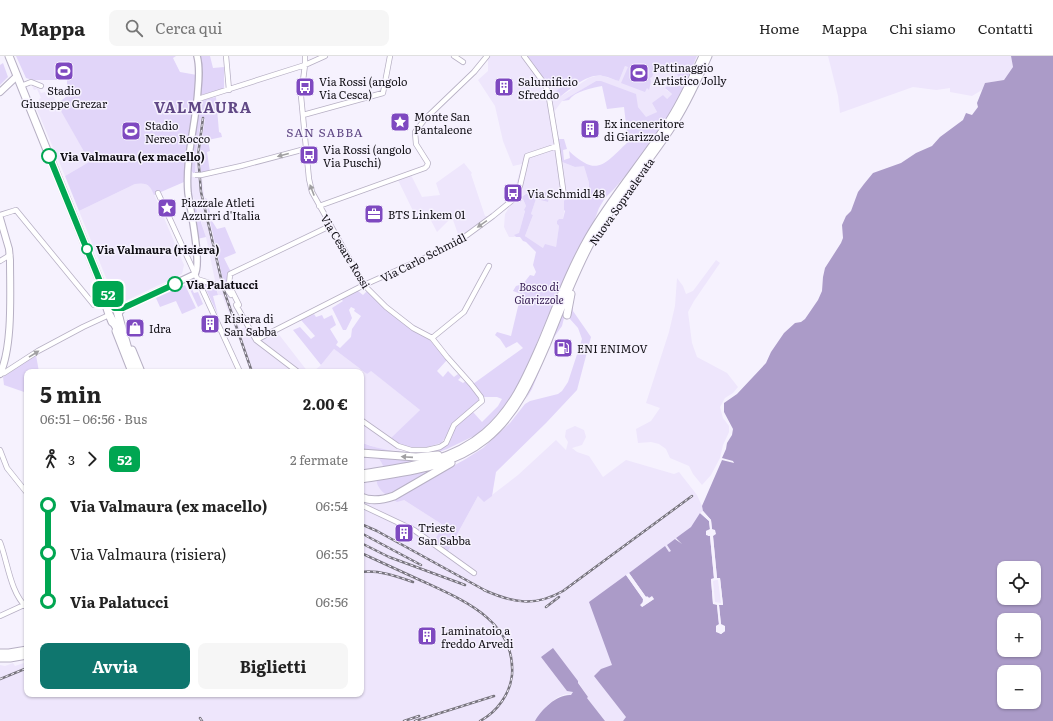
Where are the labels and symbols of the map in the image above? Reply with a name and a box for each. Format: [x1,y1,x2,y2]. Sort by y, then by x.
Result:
place label: Pattinaggio Artistico Jolly [653,59,727,88]
sports icon: Stadio Giuseppe Grezar [53,60,75,82]
sports icon: Pattinaggio Artistico Jolly [628,62,650,84]
place label: Via Rossi (angolo Via Cesca) [319,73,407,102]
place label: Salumificio Sfreddo [518,73,578,102]
bus stop icon: Via Rossi (angolo Via Cesca) [294,76,316,98]
building icon: Salumificio Sfreddo [493,76,515,98]
place label: Stadio Giuseppe Grezar [21,82,108,111]
district label: VALMAURA [154,95,252,118]
place label: Monte San Pantaleone [414,108,472,137]
place icon: Monte San Pantaleone [389,111,411,133]
place label: Ex inceneritore di Giarizzole [604,115,685,144]
place label: Stadio Nereo Rocco [145,117,210,146]
building icon: Ex inceneritore di Giarizzole [579,118,601,140]
sports icon: Stadio Nereo Rocco [120,120,142,142]
district label: SAN SABBA [286,123,364,141]
place label: Via Rossi (angolo Via Puschi) [323,141,411,170]
bus stop icon: Via Rossi (angolo Via Puschi) [298,144,320,166]
marker: Via Valmaura (ex macello) [41,148,57,164]
place label: Via Valmaura (ex macello) [60,148,205,164]
one-way arrow [276,152,288,158]
street label: Nuova Sopraelevata [585,154,657,248]
bus stop icon: Via Schmidl 48 [502,182,524,204]
one-way arrow [309,183,315,195]
place label: Via Schmidl 48 [527,185,605,201]
place label: Piazzale Atleti Azzurri d'Italia [181,194,260,223]
place icon: Piazzale Atleti Azzurri d'Italia [156,197,178,219]
office icon: BTS Linkem 01 [363,203,385,225]
place label: BTS Linkem 01 [388,206,466,222]
street label: Via Cesare Rossi [317,211,375,292]
one-way arrow [477,220,487,228]
street label: Via Carlo Schmidl [377,228,469,286]
place label: Via Valmaura (risiera) [96,241,219,257]
marker: Via Valmaura (risiera) [81,243,93,255]
marker: Via Palatucci [167,276,183,292]
place label: Via Palatucci [186,276,258,292]
park label: Bosco di Giarizzole [514,278,564,307]
line badge: 52 [90,281,126,307]
place label: Risiera di San Sabba [224,310,277,339]
building icon: Risiera di San Sabba [199,313,221,335]
shop icon: Idra [124,317,146,339]
place label: Idra [149,320,171,336]
fuel station icon: ENI ENIMOV [552,337,574,359]
place label: ENI ENIMOV [577,340,648,356]
one-way arrow [28,350,39,358]
one-way arrow [401,453,413,460]
place label: Trieste San Sabba [418,519,471,548]
building icon: Trieste San Sabba [393,522,415,544]
place label: Laminatoio a freddo Arvedi [441,622,514,651]
building icon: Laminatoio a freddo Arvedi [416,625,438,647]

